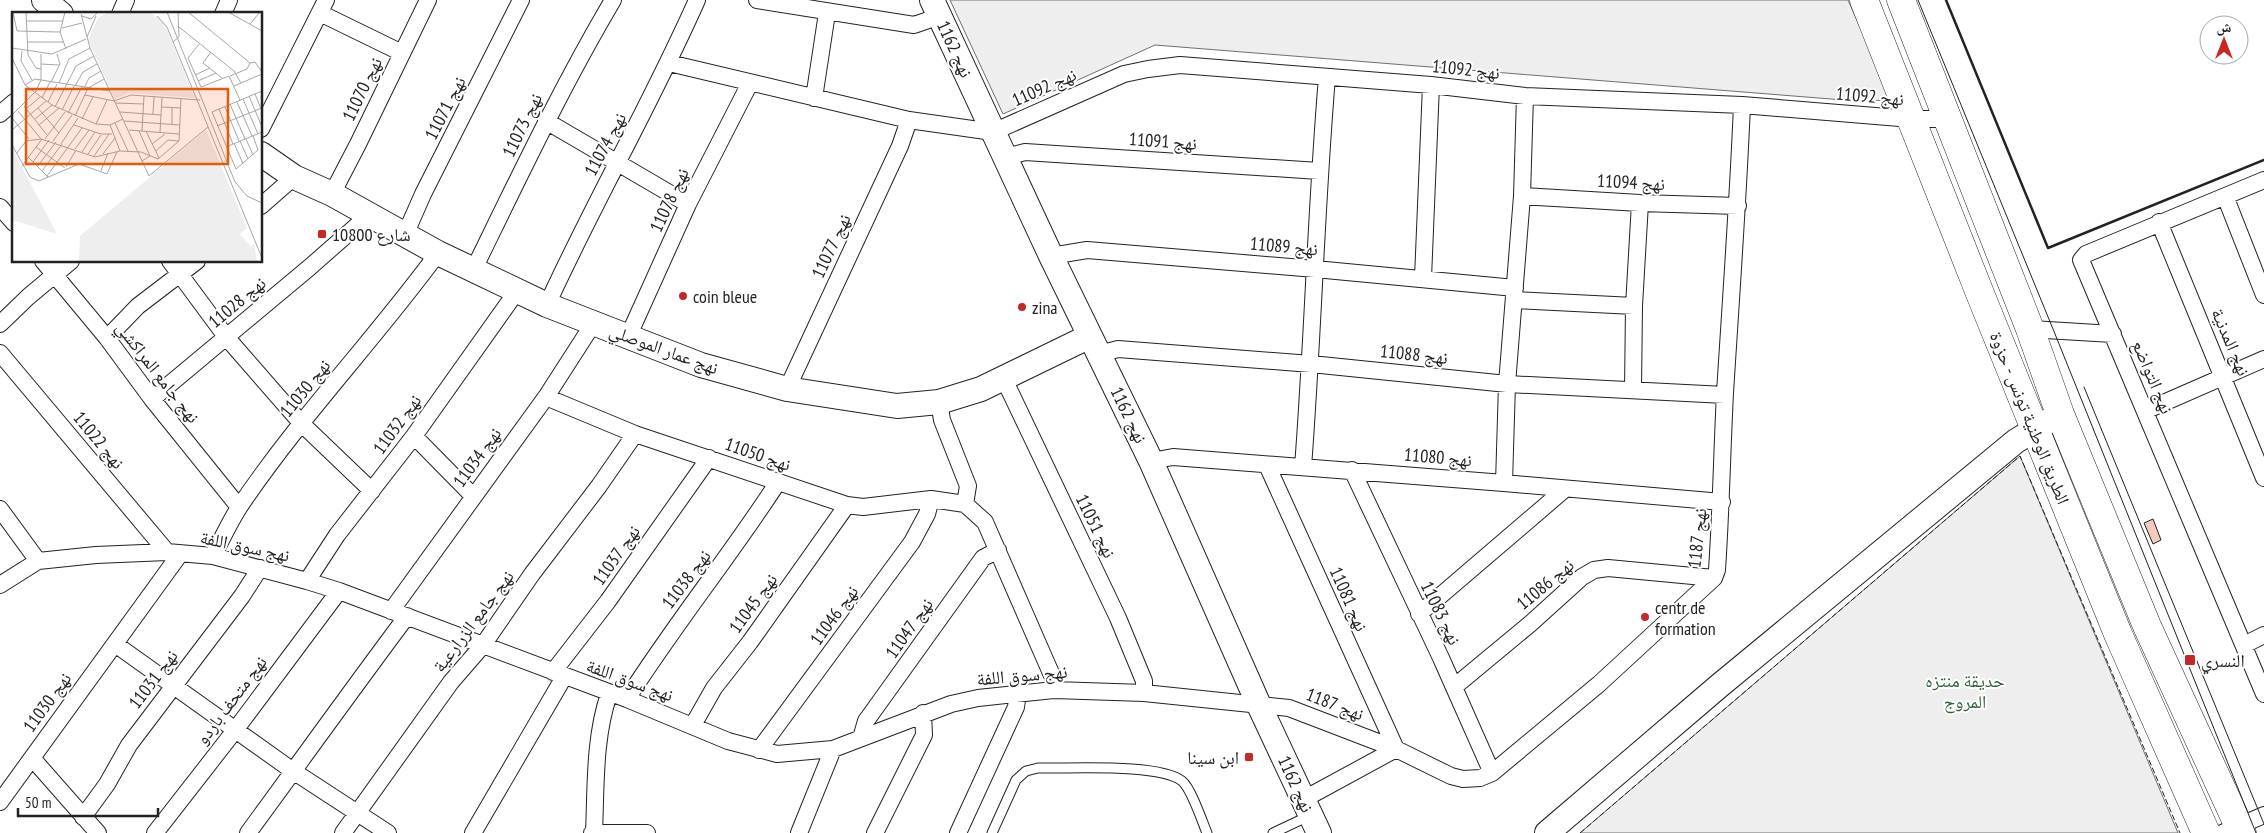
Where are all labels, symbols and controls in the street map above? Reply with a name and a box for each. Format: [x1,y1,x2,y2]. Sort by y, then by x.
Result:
inset map [12,12,262,262]
north arrow [2199,15,2249,65]
street label: نهج 1162 [931,17,978,82]
text: ش [2217,18,2232,36]
street label: نهج 11070 [337,53,388,125]
street label: نهج 11092 [1431,54,1501,85]
street label: نهج 11092 [1008,63,1080,112]
street label: نهج 11071 [419,72,472,144]
street label: نهج 11092 [1835,82,1905,111]
street label: نهج 11073 [497,89,548,161]
street label: نهج 11074 [579,108,632,180]
street label: نهج 11091 [1128,127,1198,156]
street label: نهج 11078 [644,164,695,236]
street label: نهج 11094 [1596,169,1666,196]
street label: نهج 11077 [806,210,857,282]
place label: 10800 شارع [332,223,411,246]
marker: 10800 شارع [316,228,328,240]
street label: نهج 11089 [1249,232,1319,261]
street label: نهج 11028 [204,271,271,333]
place label: coin bleue [693,285,757,308]
marker: coin bleue [677,290,689,302]
place label: zina [1032,296,1058,319]
marker: zina [1016,301,1028,313]
street label: نهج المدنية [2206,305,2256,380]
street label: نهج جامع المراكشي [108,316,205,430]
street label: نهج عمار الموصلي [605,319,722,383]
street label: الطريق الوطنية تونس - حزوة [1985,328,2075,508]
street label: نهج التواضع [2126,337,2179,418]
street label: نهج 11088 [1379,339,1449,370]
street label: نهج 11030 [275,354,336,422]
street label: نهج 1162 [1105,383,1153,447]
street label: نهج 11032 [368,390,427,459]
street label: نهج 11022 [68,407,130,474]
street label: نهج 11034 [448,423,507,492]
street label: نهج 11050 [722,432,794,477]
street label: نهج 11080 [1403,443,1473,472]
street label: نهج 11051 [1070,490,1121,562]
street label: نهج 1187 [1682,507,1713,569]
street label: نهج 11037 [587,520,646,590]
street label: نهج سوق اللفة [198,525,292,568]
street label: نهج 11038 [656,545,717,614]
street label: نهج 11086 [1512,553,1579,615]
street label: نهج 11081 [1324,563,1373,635]
street label: نهج جامع الزرارعية [427,566,520,677]
street label: نهج 11045 [724,569,783,638]
street label: نهج 11083 [1415,577,1466,649]
street label: نهج 11046 [805,581,864,650]
street label: نهج 11047 [880,593,939,663]
place label: centr de formation [1655,596,1716,640]
marker: centr de formation [1639,611,1651,623]
street label: نهج 11031 [123,645,184,714]
place label: النسري [2201,649,2245,675]
street label: نهج متحف باردو [190,651,273,750]
marker: النسري [2183,653,2197,667]
street label: نهج سوق اللفة [583,654,677,707]
street label: نهج سوق اللفة [976,660,1068,691]
street label: نهج 11030 [18,668,77,737]
park label: حديقة منتزه المروج [1925,669,2005,714]
street label: نهج 1187 [1302,683,1367,726]
place label: ابن سينا [1187,746,1239,769]
marker: ابن سينا [1243,751,1255,763]
street label: نهج 1162 [1272,752,1319,817]
scale bar [18,786,158,818]
text: 50 m [25,793,51,812]

